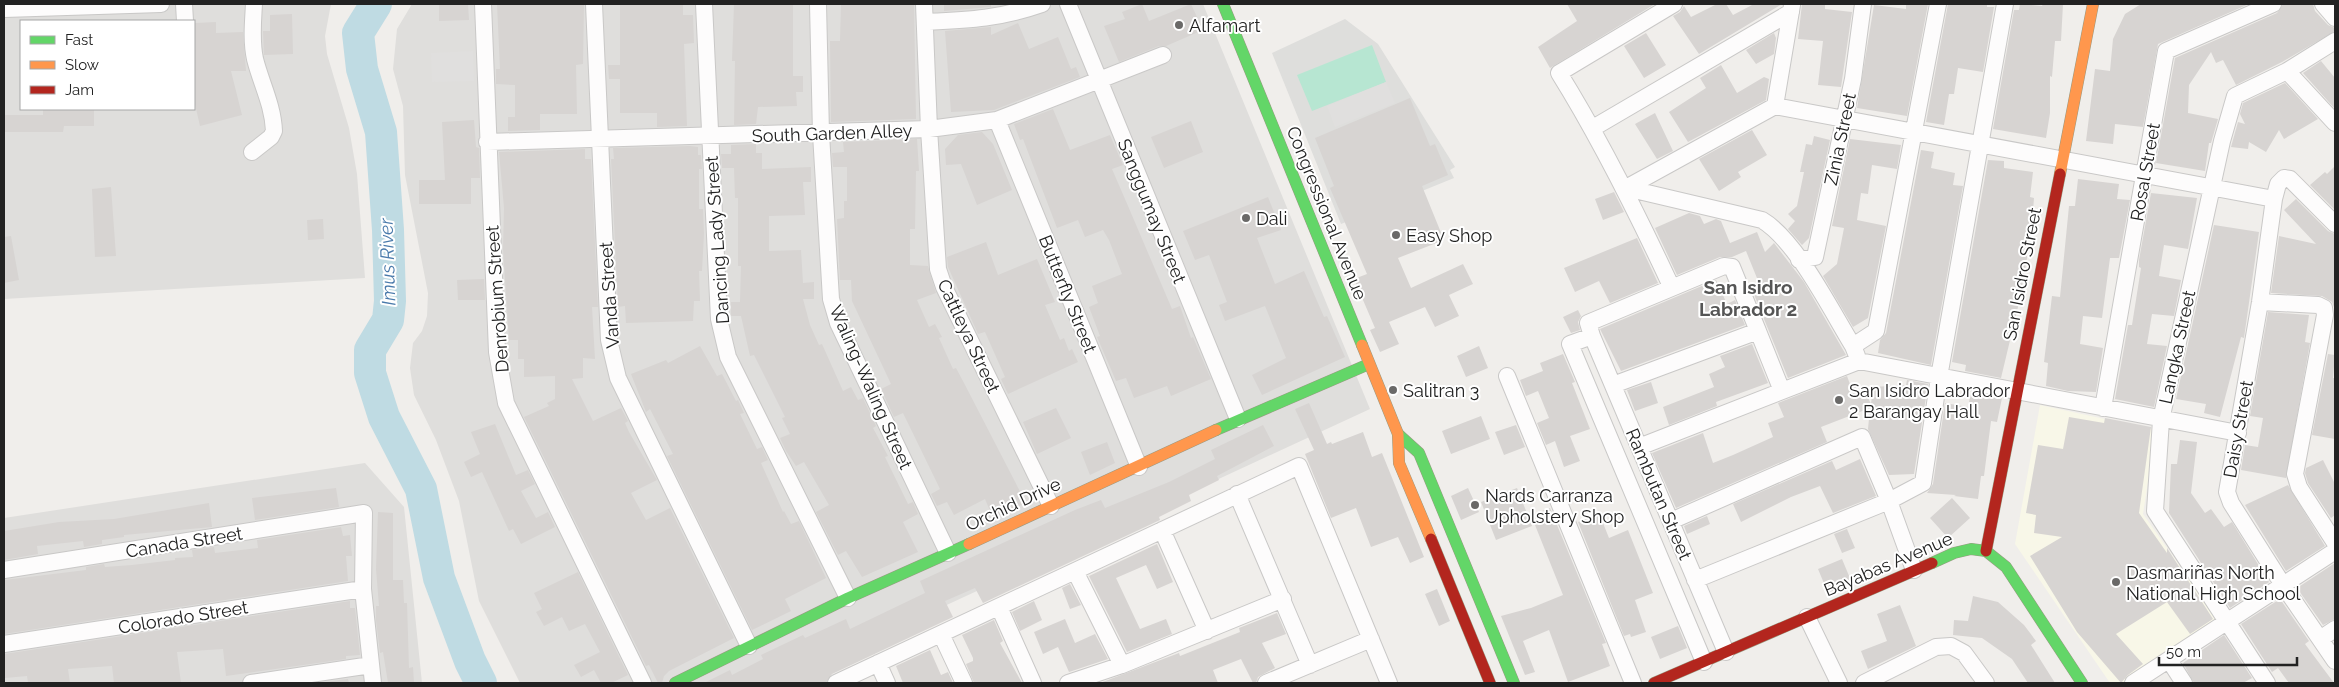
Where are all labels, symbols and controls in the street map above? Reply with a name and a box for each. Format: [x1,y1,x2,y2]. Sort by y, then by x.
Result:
place label: Alfamart [1189,15,1260,36]
marker: Alfamart [1173,19,1185,31]
legend [20,20,195,110]
text: Fast [65,31,93,49]
text: Slow [65,56,99,74]
text: Jam [65,81,94,99]
street label: Zinia Street [1820,91,1860,187]
street label: South Garden Alley [751,120,913,146]
street label: Rosal Street [2126,121,2164,223]
street label: Congressional Avenue [1283,123,1372,303]
street label: Sanggumay Street [1113,136,1191,286]
street label: Dancing Lady Street [701,155,733,325]
street label: San Isidro Street [1999,206,2045,342]
place label: Dali [1256,208,1287,229]
marker: Dali [1240,212,1252,224]
water label: Imus River [374,216,400,306]
street label: Denrobium Street [481,225,513,373]
place label: Easy Shop [1406,225,1492,246]
marker: Easy Shop [1390,229,1402,241]
street label: Butterfly Street [1035,232,1101,356]
street label: Vanda Street [595,241,623,349]
street label: Cattleya Street [933,276,1005,396]
district label: San Isidro Labrador 2 [1699,276,1797,320]
street label: Langka Street [2155,288,2199,406]
street label: Waling-Waling Street [825,302,917,472]
street label: Daisy Street [2219,379,2257,479]
place label: Salitran 3 [1403,380,1479,401]
place label: San Isidro Labrador 2 Barangay Hall [1849,380,2011,422]
marker: Salitran 3 [1387,384,1399,396]
marker: San Isidro Labrador 2 Barangay Hall [1833,394,1845,406]
street label: Rambutan Street [1622,425,1696,563]
street label: Orchid Drive [962,473,1064,535]
place label: Nards Carranza Upholstery Shop [1485,485,1624,527]
marker: Nards Carranza Upholstery Shop [1469,499,1481,511]
street label: Canada Street [124,522,244,562]
street label: Bayabas Avenue [1821,527,1956,601]
place label: Dasmariñas North National High School [2126,562,2301,604]
marker: Dasmariñas North National High School [2110,576,2122,588]
street label: Colorado Street [117,596,249,638]
scale bar [2159,634,2296,666]
text: 50 m [2166,643,2201,661]

